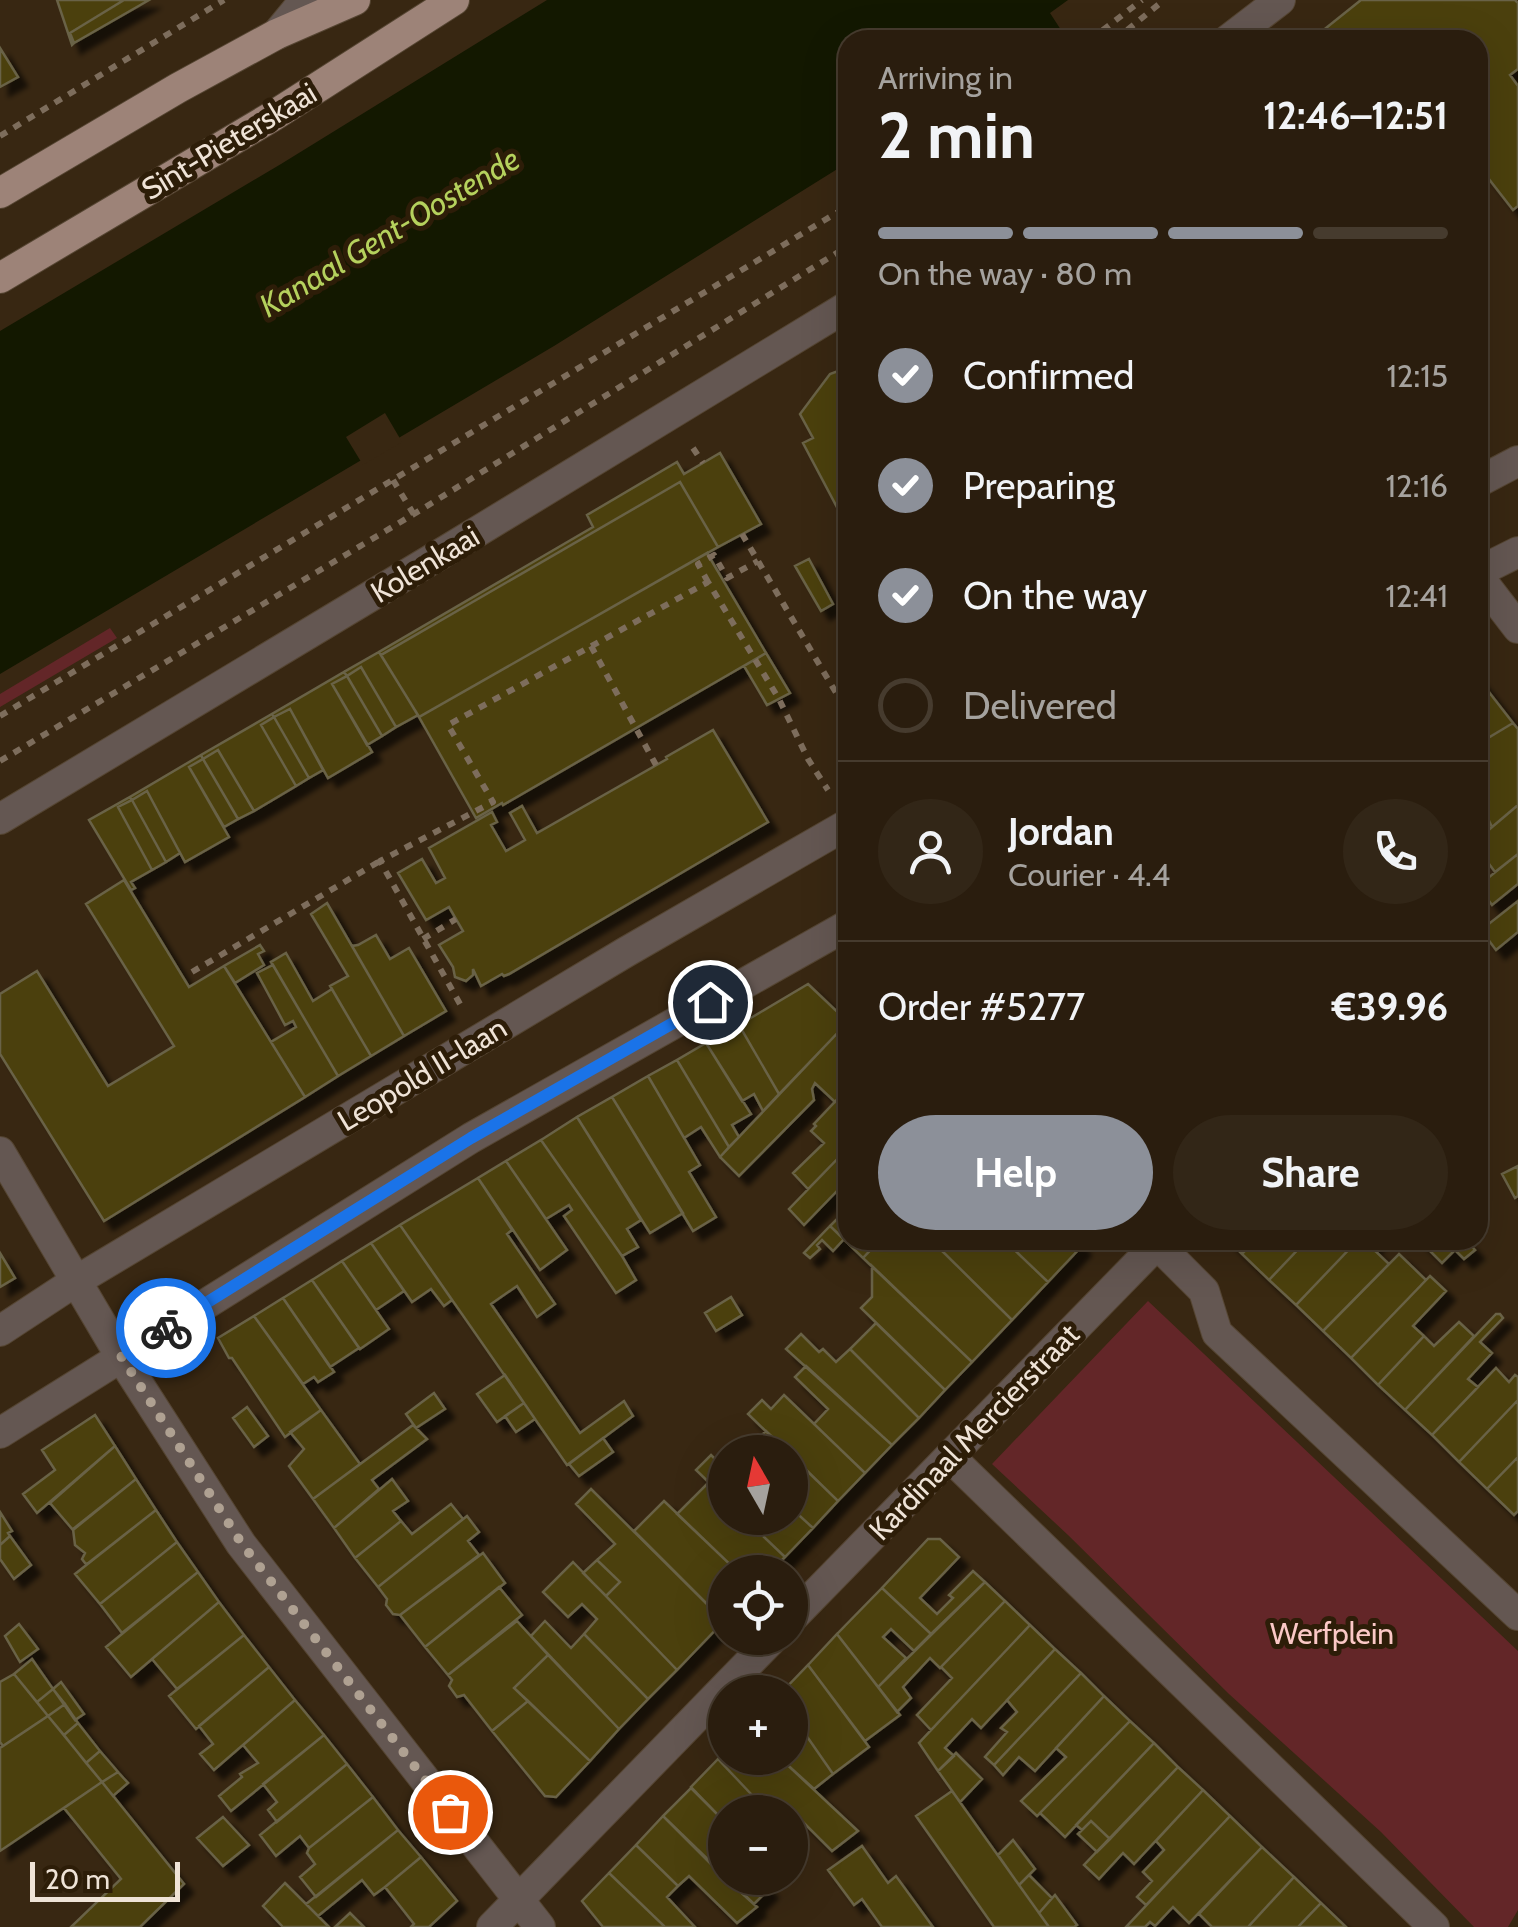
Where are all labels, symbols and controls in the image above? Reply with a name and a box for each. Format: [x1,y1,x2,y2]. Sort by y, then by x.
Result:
text: Arriving in [878,58,1013,97]
street label: Sint-Pieterskaai [135,74,323,208]
text: 12:46–12:51 [1263,92,1448,139]
text: 2 min [878,95,1035,174]
water label: Kanaal Gent-Oostende [252,139,526,325]
text: On the way · 80 m [878,254,1132,293]
icon: check [878,348,933,403]
text: Confirmed [963,352,1134,399]
text: 12:15 [1386,356,1448,395]
icon: check [878,458,933,513]
text: Preparing [963,462,1115,509]
text: 12:16 [1386,466,1448,505]
street label: Kolenkaai [364,517,486,611]
icon: check [878,568,933,623]
text: On the way [963,572,1147,619]
text: 12:41 [1385,576,1448,615]
text: Delivered [963,682,1117,729]
button: person [878,799,983,904]
button: phone [1343,799,1448,904]
text: Jordan [1008,808,1114,855]
text: Courier · 4.4 [1008,855,1170,894]
pin [668,960,753,1045]
icon: home [683,975,738,1030]
text: Order #5277 [878,983,1085,1030]
text: €39.96 [1332,983,1448,1030]
street label: Leopold II-laan [331,1009,513,1139]
button: Help [878,1115,1153,1230]
button: Share [1173,1115,1448,1230]
courier [116,1278,216,1378]
icon: bike [139,1301,194,1356]
street label: Kardinaal Mercierstraat [861,1316,1087,1548]
north arrow [708,1435,808,1535]
map controls [708,1435,808,1895]
button: locate [708,1555,808,1655]
park label: Werfplein [1270,1615,1394,1652]
button: + [708,1675,808,1775]
pin [408,1770,493,1855]
icon: bag [423,1785,478,1840]
button: − [708,1795,808,1895]
scale bar [30,1857,180,1902]
text: 20 m [45,1862,110,1896]

